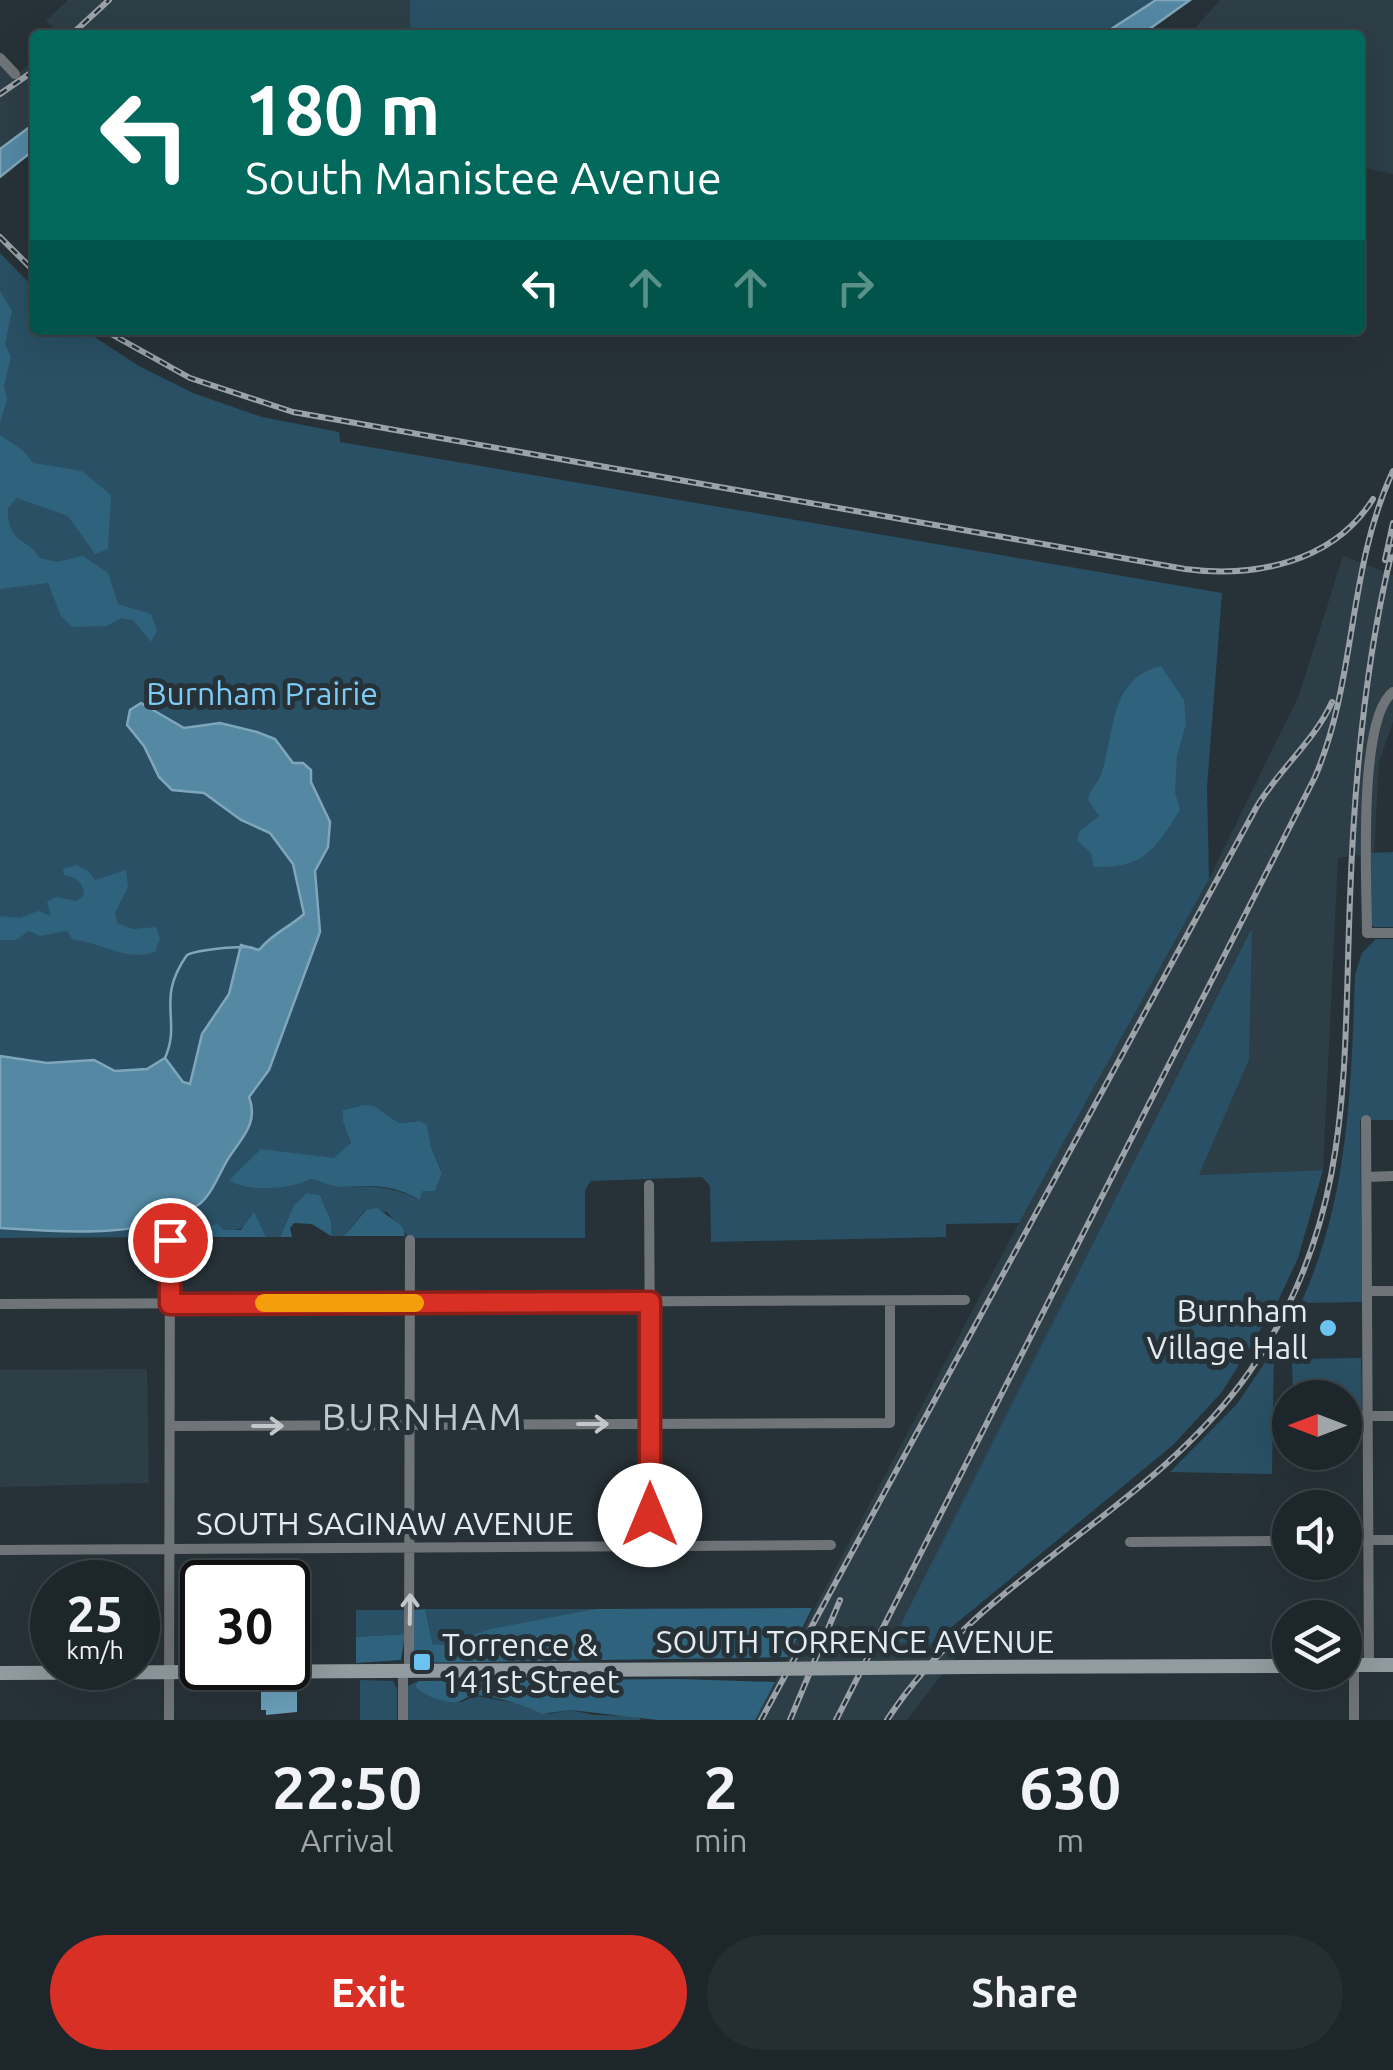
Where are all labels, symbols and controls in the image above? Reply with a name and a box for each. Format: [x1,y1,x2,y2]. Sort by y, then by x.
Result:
icon: left [80,70,210,200]
text: 180 m [245,70,440,148]
text: South Manistee Avenue [245,152,722,203]
icon: left [513,260,568,315]
icon: ahead [618,260,673,315]
icon: ahead [723,260,778,315]
icon: right [828,260,883,315]
park label: Burnham Prairie [146,675,378,711]
pin [128,1198,213,1283]
icon: arrive [143,1213,198,1268]
place label: Burnham Village Hall [1147,1292,1308,1365]
marker: Burnham Village Hall [1317,1317,1339,1339]
north arrow [1272,1380,1362,1470]
map controls [1272,1380,1362,1690]
district label: BURNHAM [322,1395,524,1437]
one-way arrow [576,1414,609,1434]
one-way arrow [252,1416,284,1436]
position arrow [598,1463,702,1567]
button: sound [1272,1490,1362,1580]
street label: SOUTH SAGINAW AVENUE [196,1505,574,1541]
speed limit sign: 30 [180,1560,310,1690]
text: 25 [67,1585,123,1641]
one-way arrow [400,1594,420,1626]
button: layers [1272,1600,1362,1690]
street label: SOUTH TORRENCE AVENUE [656,1623,1054,1659]
place label: Torrence & 141st Street [442,1626,620,1699]
text: km/h [66,1636,124,1664]
marker: Torrence & 141st Street [411,1651,433,1673]
text: 22:50 [272,1753,422,1820]
text: 2 [704,1753,738,1820]
text: 630 [1020,1753,1121,1820]
text: Arrival [300,1822,394,1858]
text: min [694,1822,748,1858]
text: m [1056,1822,1084,1858]
button: Exit [50,1935,687,2050]
button: Share [707,1935,1343,2050]

